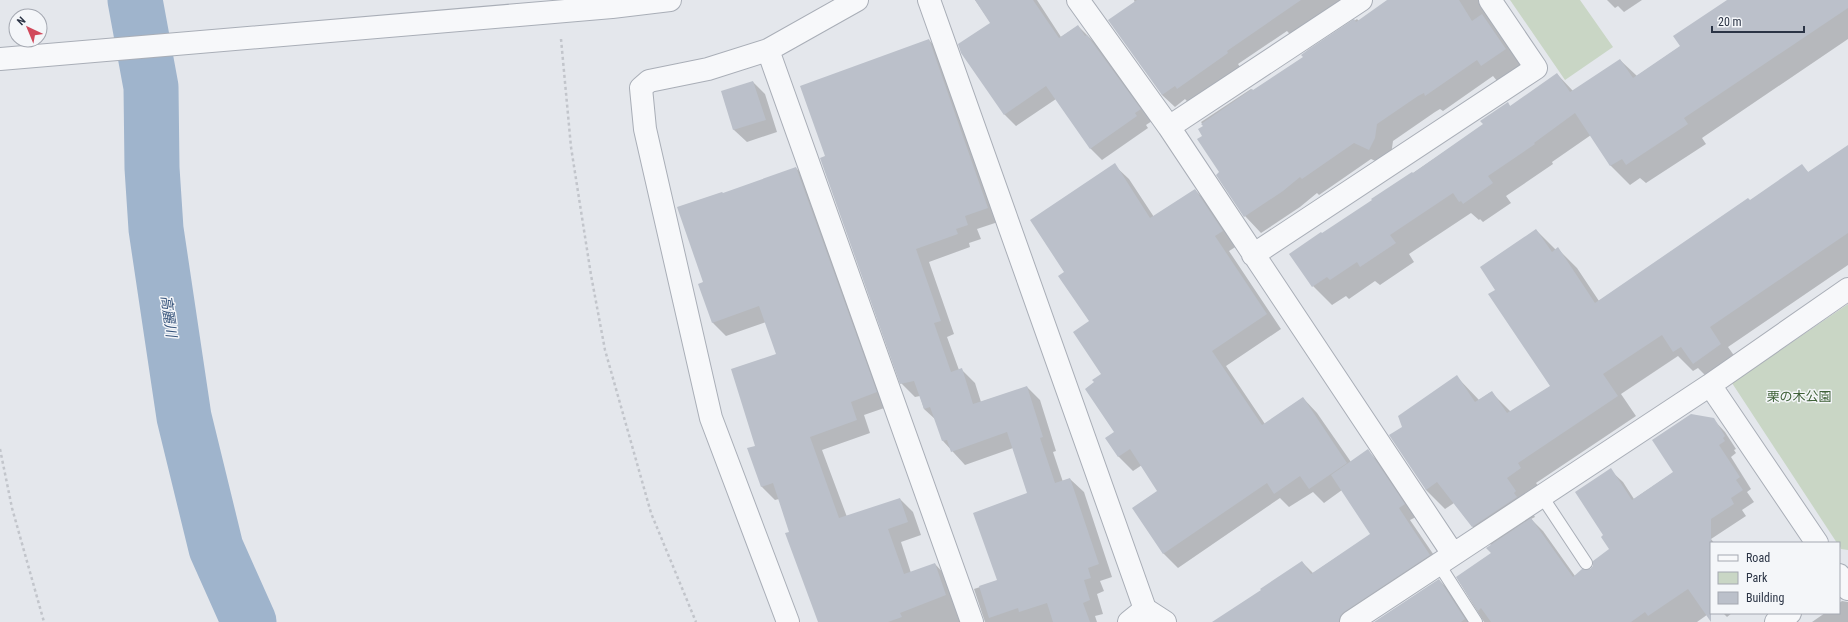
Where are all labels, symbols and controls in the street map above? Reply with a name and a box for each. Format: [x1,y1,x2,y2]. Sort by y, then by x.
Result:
north arrow [8,8,48,48]
scale bar [1712,8,1804,34]
text: N [14,14,29,28]
text: 20 m [1718,15,1742,29]
water label: 高麗川 [158,294,180,340]
park label: 栗の木公園 [1766,389,1832,404]
legend [1710,542,1840,614]
text: Road [1746,551,1770,565]
text: Park [1746,571,1768,585]
text: Building [1746,591,1784,605]

